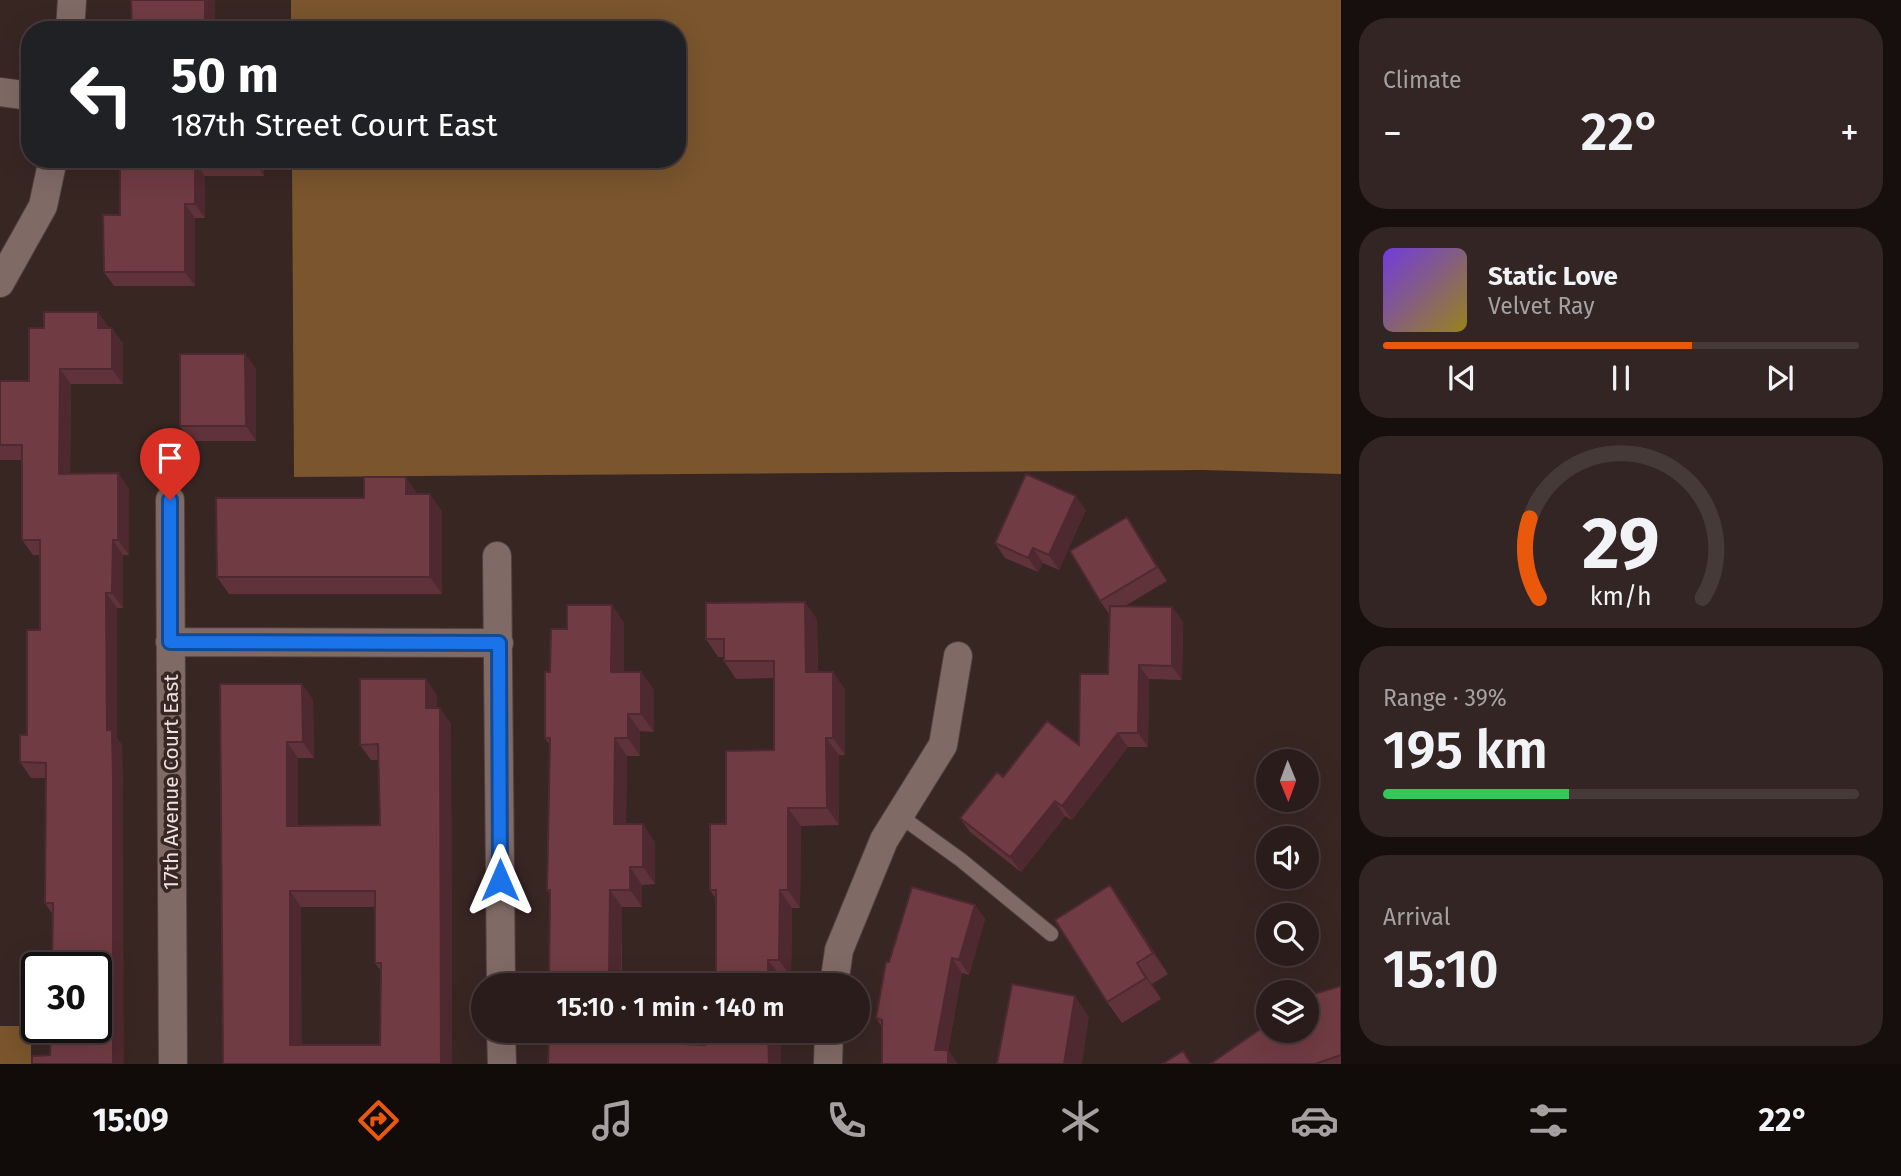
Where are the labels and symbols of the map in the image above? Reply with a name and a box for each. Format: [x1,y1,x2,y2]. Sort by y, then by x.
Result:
pin [140,428,200,500]
street label: 17th Avenue Court East [158,674,184,890]
north arrow [1256,749,1320,812]
position arrow [463,843,537,917]
speed limit sign: 30 [21,952,112,1043]

